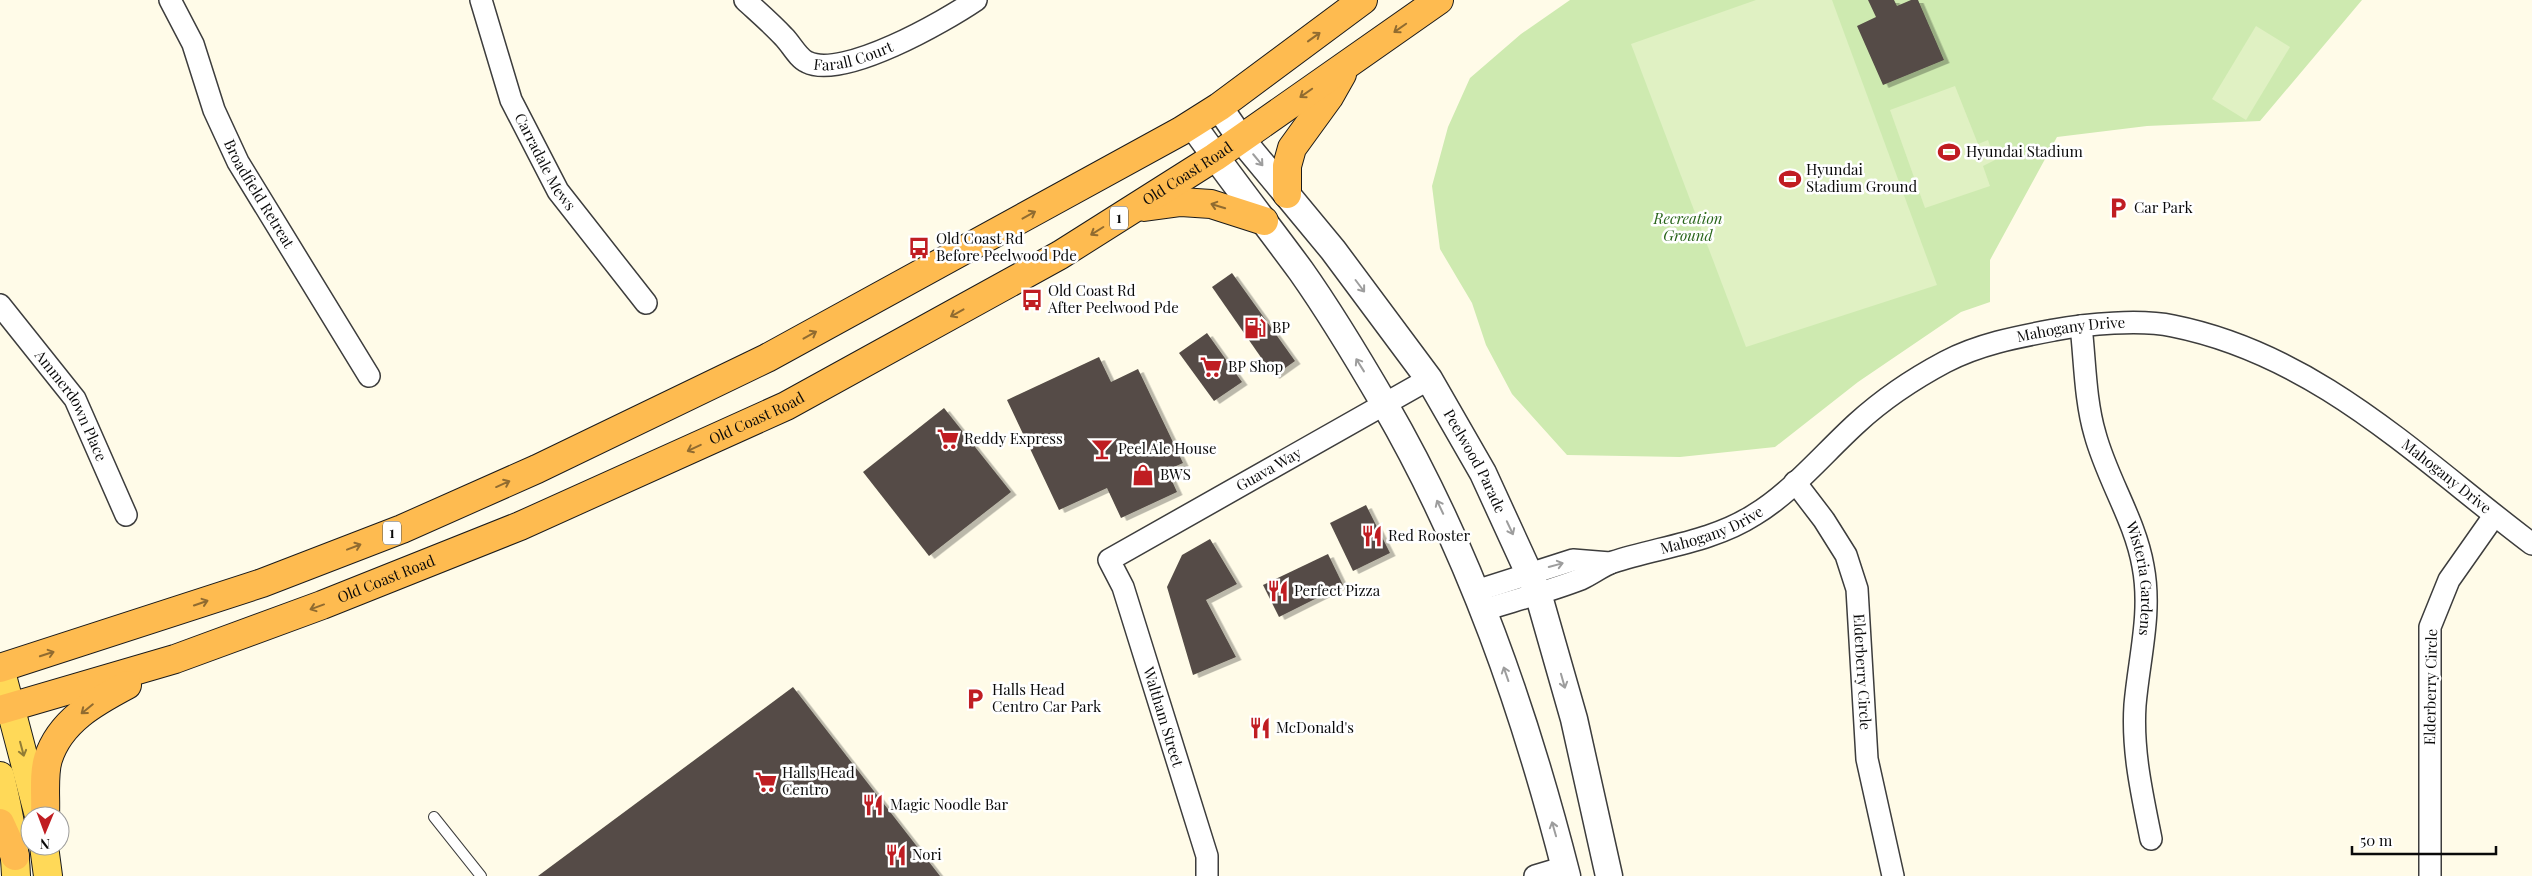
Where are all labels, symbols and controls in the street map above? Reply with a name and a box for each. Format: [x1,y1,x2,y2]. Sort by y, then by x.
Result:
one-way arrow [1393,23,1407,33]
one-way arrow [1307,32,1321,42]
street label: Farall Court [813,36,896,75]
one-way arrow [1299,88,1313,98]
street label: Carradale Mews [510,109,581,214]
street label: Broadfield Retreat [220,136,300,252]
street label: Old Coast Road [1138,137,1236,209]
sports icon: Hyundai Stadium [1936,139,1962,165]
place label: Hyundai Stadium [1966,141,2083,161]
one-way arrow [1253,153,1264,166]
place label: Hyundai Stadium Ground [1806,159,1918,196]
sports icon: Hyundai Stadium Ground [1777,166,1803,192]
parking icon: Car Park [2105,195,2131,221]
place label: Car Park [2134,197,2193,217]
one-way arrow [1210,201,1226,211]
road number: 1 [1110,207,1128,230]
park label: Recreation Ground [1653,208,1722,245]
one-way arrow [1022,210,1037,220]
one-way arrow [1091,226,1105,236]
place label: Old Coast Rd Before Peelwood Pde [936,228,1077,265]
bus stop icon: Old Coast Rd Before Peelwood Pde [906,235,932,261]
one-way arrow [1355,279,1365,293]
place label: Old Coast Rd After Peelwood Pde [1047,280,1179,317]
bus stop icon: Old Coast Rd After Peelwood Pde [1019,287,1045,313]
one-way arrow [950,308,965,318]
street label: Mahogany Drive [2015,312,2125,346]
fuel station icon: BP [1242,315,1268,341]
place label: BP [1272,317,1290,337]
one-way arrow [802,330,817,339]
street label: Ammerdown Place [30,345,112,464]
supermarket icon: BP Shop [1198,354,1224,380]
place label: BP Shop [1228,356,1284,376]
one-way arrow [1355,359,1365,373]
street label: Old Coast Road [705,387,808,449]
street label: Peelwood Parade [1439,405,1511,516]
supermarket icon: Reddy Express [935,426,961,452]
place label: Reddy Express [964,428,1063,448]
street label: Mahogany Drive [2398,434,2496,518]
bar icon: Peel Ale House [1089,436,1115,462]
place label: Peel Ale House [1118,438,1217,458]
street label: Guava Way [1232,442,1305,495]
one-way arrow [687,444,702,454]
shop icon: BWS [1130,462,1156,488]
place label: BWS [1160,464,1191,484]
one-way arrow [495,478,510,488]
one-way arrow [1435,500,1444,515]
street label: Mahogany Drive [1658,501,1767,558]
street label: Wisteria Gardens [2121,517,2157,637]
one-way arrow [1505,520,1515,535]
road number: 1 [383,522,401,544]
restaurant icon: Red Rooster [1359,523,1385,549]
place label: Red Rooster [1388,525,1471,545]
one-way arrow [346,542,361,552]
street label: Old Coast Road [334,550,438,607]
one-way arrow [1548,560,1564,569]
restaurant icon: Perfect Pizza [1265,578,1291,604]
place label: Perfect Pizza [1294,580,1381,600]
one-way arrow [193,598,209,608]
one-way arrow [310,603,325,612]
street label: Elderberry Circle [1849,613,1876,731]
street label: Elderberry Circle [2419,629,2441,745]
one-way arrow [39,648,55,658]
street label: Waltham Street [1139,663,1189,770]
one-way arrow [1501,667,1510,682]
one-way arrow [1559,673,1568,689]
place label: Halls Head Centro Car Park [992,679,1102,716]
parking icon: Halls Head Centro Car Park [962,686,988,712]
one-way arrow [81,703,94,714]
restaurant icon: McDonald's [1247,715,1273,741]
place label: McDonald's [1276,717,1354,737]
one-way arrow [18,741,28,757]
place label: Halls Head Centro [782,762,855,799]
supermarket icon: Halls Head Centro [753,769,779,795]
restaurant icon: Magic Noodle Bar [860,792,886,818]
place label: Magic Noodle Bar [890,794,1009,814]
north arrow [20,806,70,856]
one-way arrow [1549,821,1558,837]
scale bar [2352,824,2496,856]
text: 50 m [2360,830,2393,850]
text: N [40,835,50,854]
restaurant icon: Nori [883,842,909,868]
place label: Nori [912,844,942,864]

